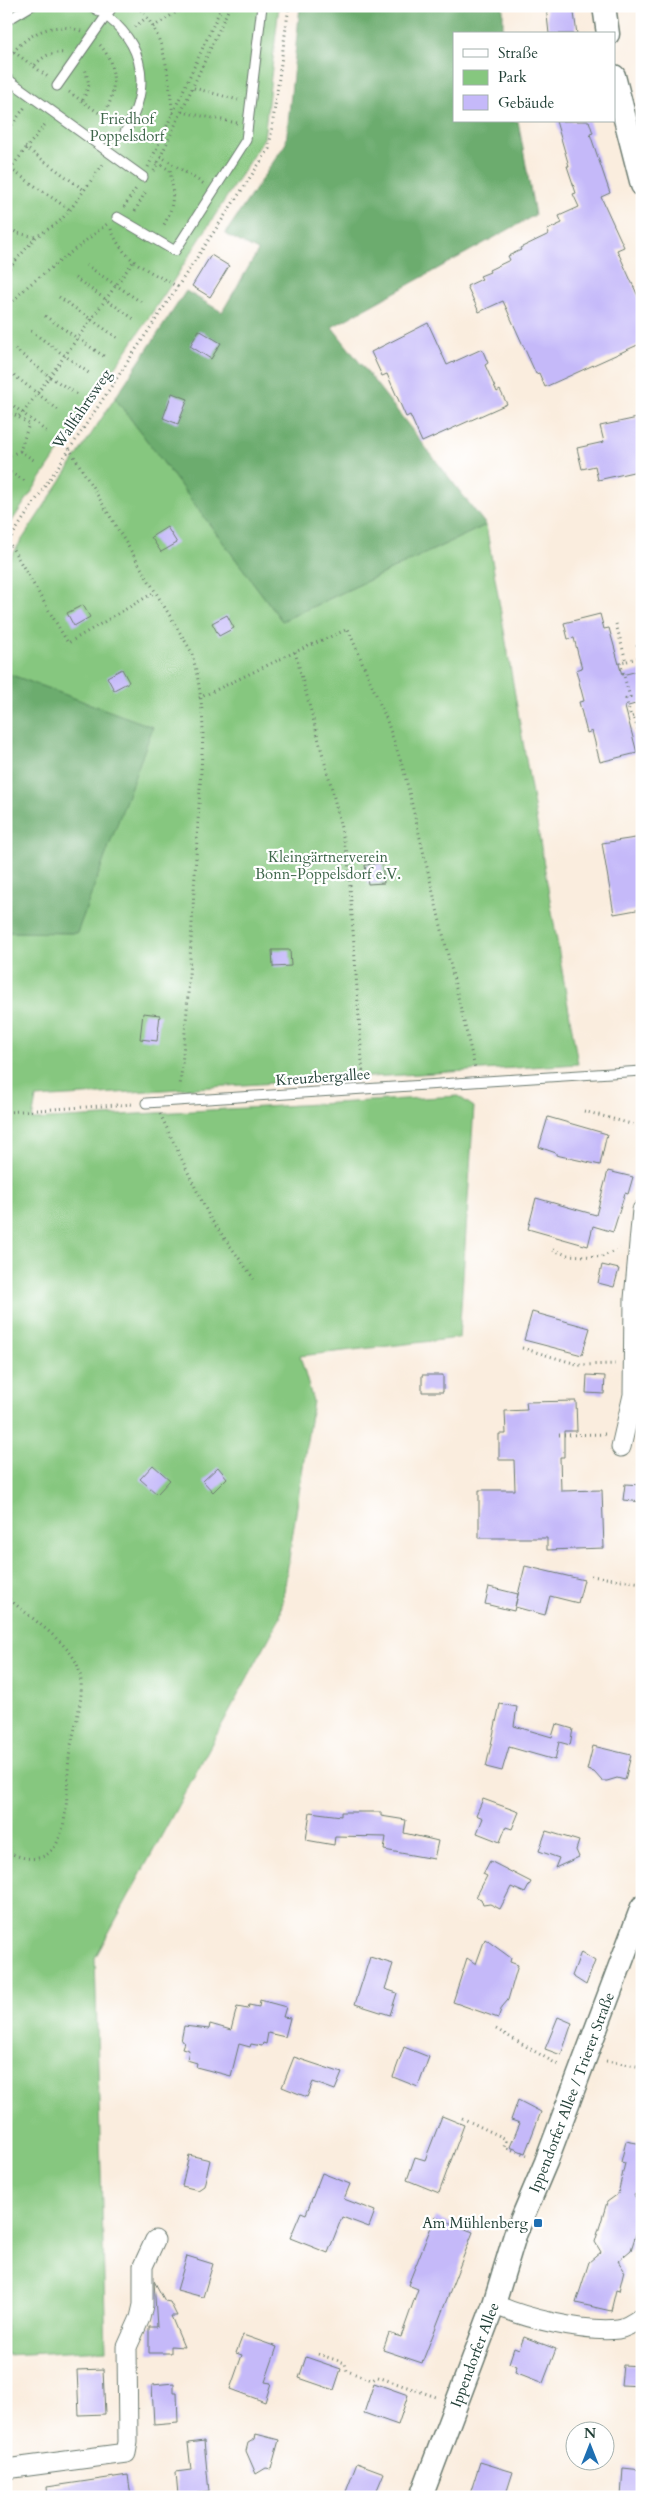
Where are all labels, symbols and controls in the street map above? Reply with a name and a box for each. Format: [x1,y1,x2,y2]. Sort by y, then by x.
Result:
legend [453,32,616,122]
text: Straße [498,43,538,63]
text: Park [498,67,527,87]
text: Gebäude [498,93,555,113]
park label: Friedhof Poppelsdorf [90,109,167,146]
street label: Wallfahrtsweg [47,365,116,454]
park label: Kleingärtnerverein Bonn-Poppelsdorf e.V. [255,847,401,884]
street label: Kreuzbergallee [275,1064,371,1090]
street label: Ippendorfer Allee / Trierer Straße [524,1989,619,2196]
place label: Am Mühlenberg [422,2213,529,2233]
marker: Am Mühlenberg [532,2217,544,2229]
street label: Ippendorfer Allee [446,2299,504,2410]
north arrow [566,2420,616,2470]
text: N [584,2424,596,2443]

